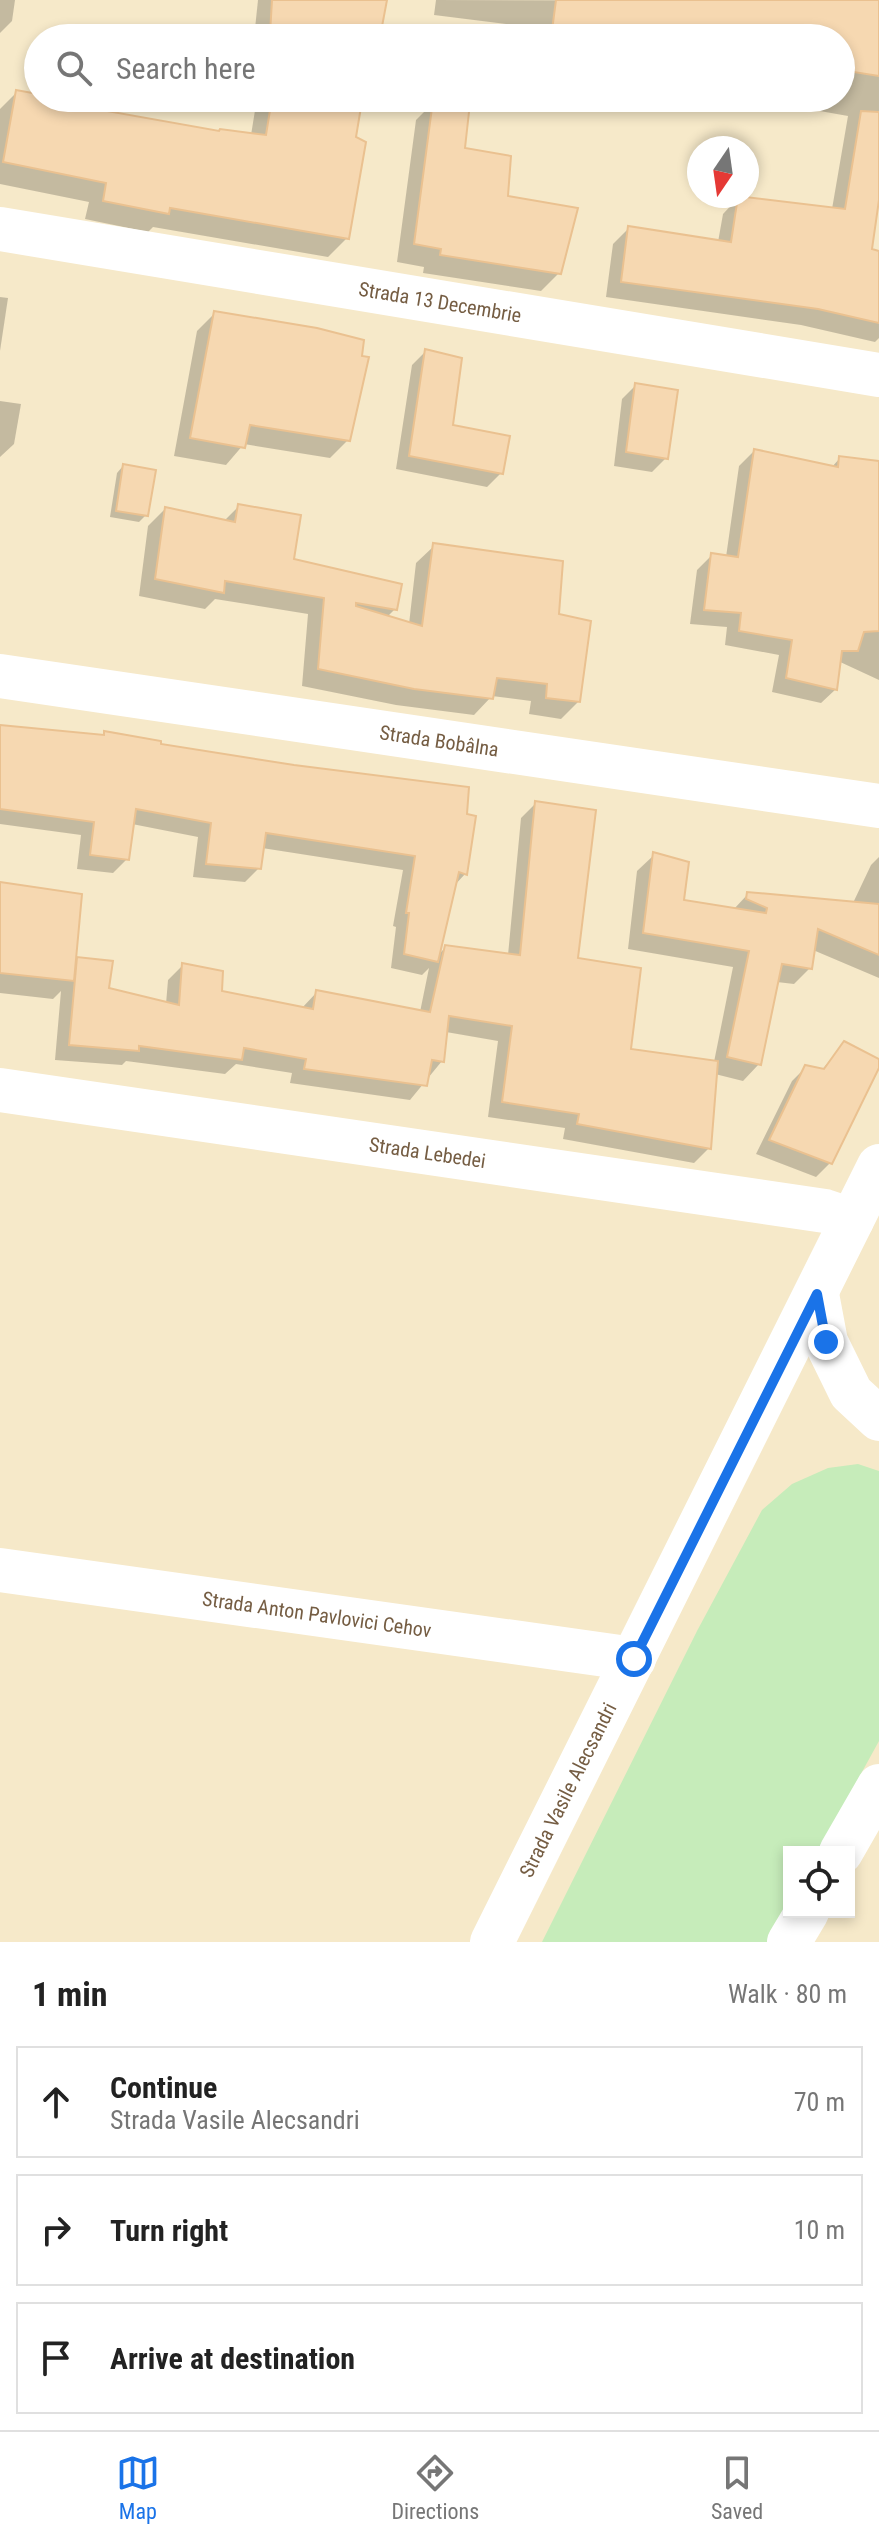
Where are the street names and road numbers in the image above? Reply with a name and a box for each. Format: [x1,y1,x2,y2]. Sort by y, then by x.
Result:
street label: Strada 13 Decembrie [357,277,523,327]
street label: Strada Bobâlna [378,720,500,762]
street label: Strada Lebedei [367,1132,487,1173]
street label: Strada Anton Pavlovici Cehov [201,1587,433,1642]
street label: Strada Vasile Alecsandri [514,1699,621,1881]

